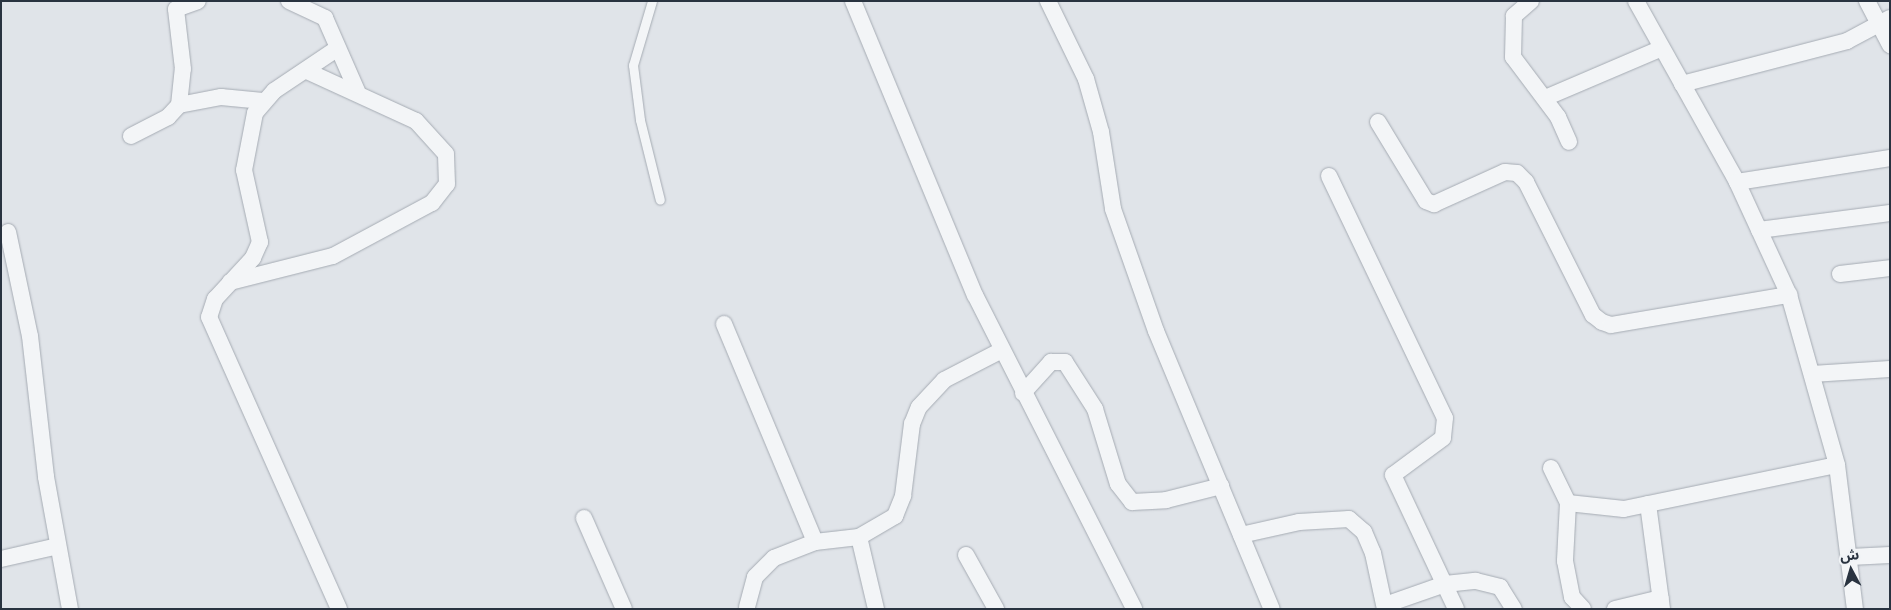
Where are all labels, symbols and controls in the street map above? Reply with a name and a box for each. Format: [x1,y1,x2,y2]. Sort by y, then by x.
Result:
north arrow [1826,545,1876,595]
text: ش [1839,545,1860,565]

